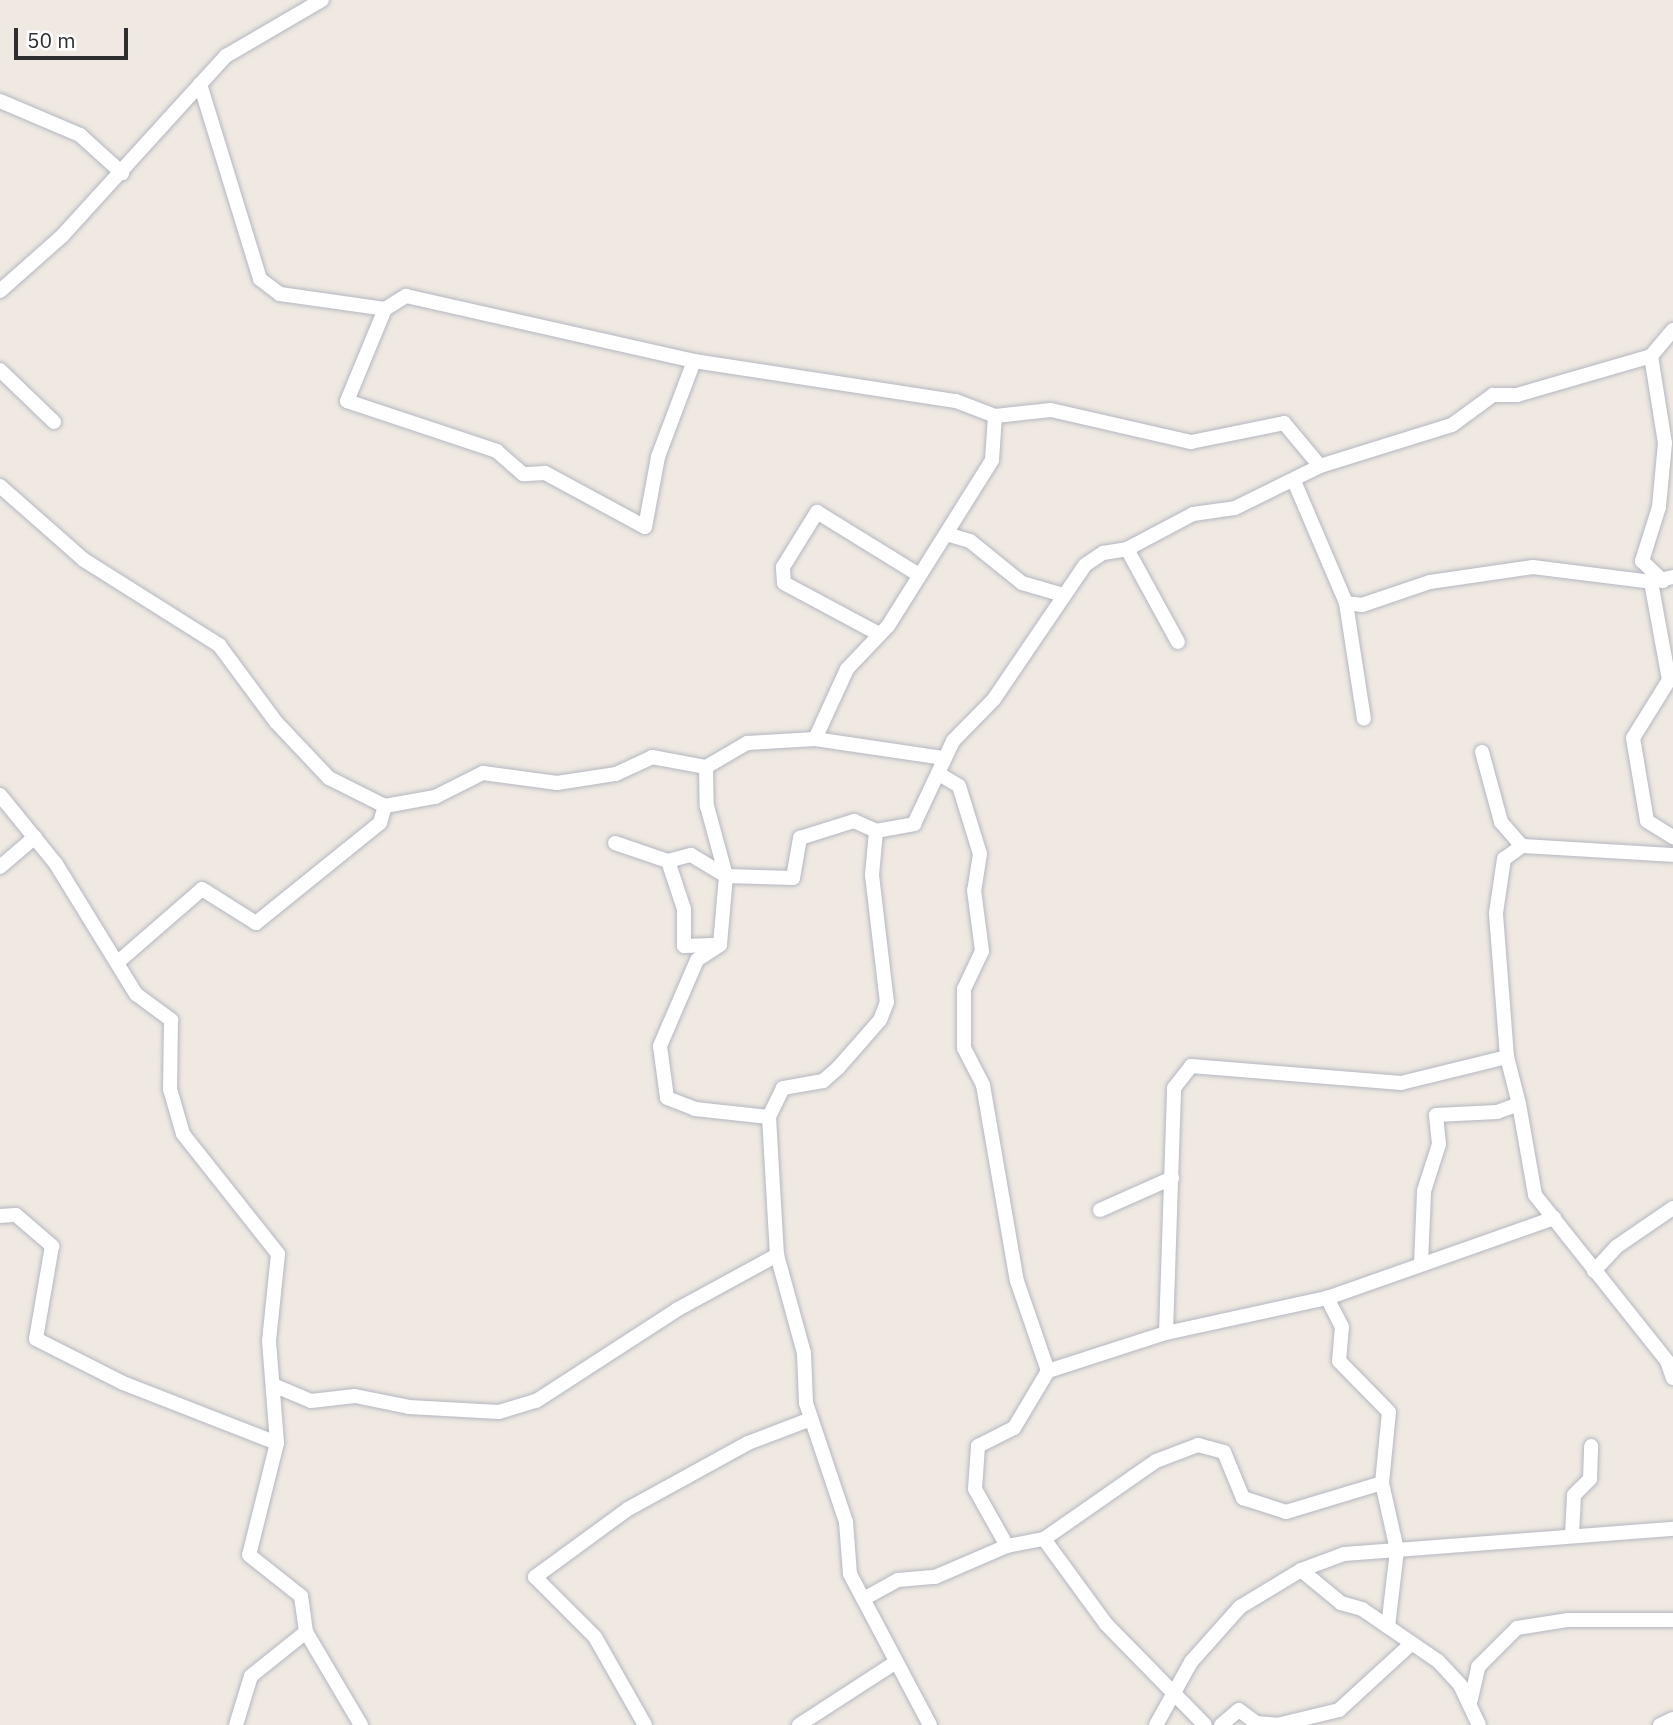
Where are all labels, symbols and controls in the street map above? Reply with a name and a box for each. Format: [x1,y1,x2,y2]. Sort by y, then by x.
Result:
scale bar [18,14,131,58]
text: 50 m [27,26,76,54]

